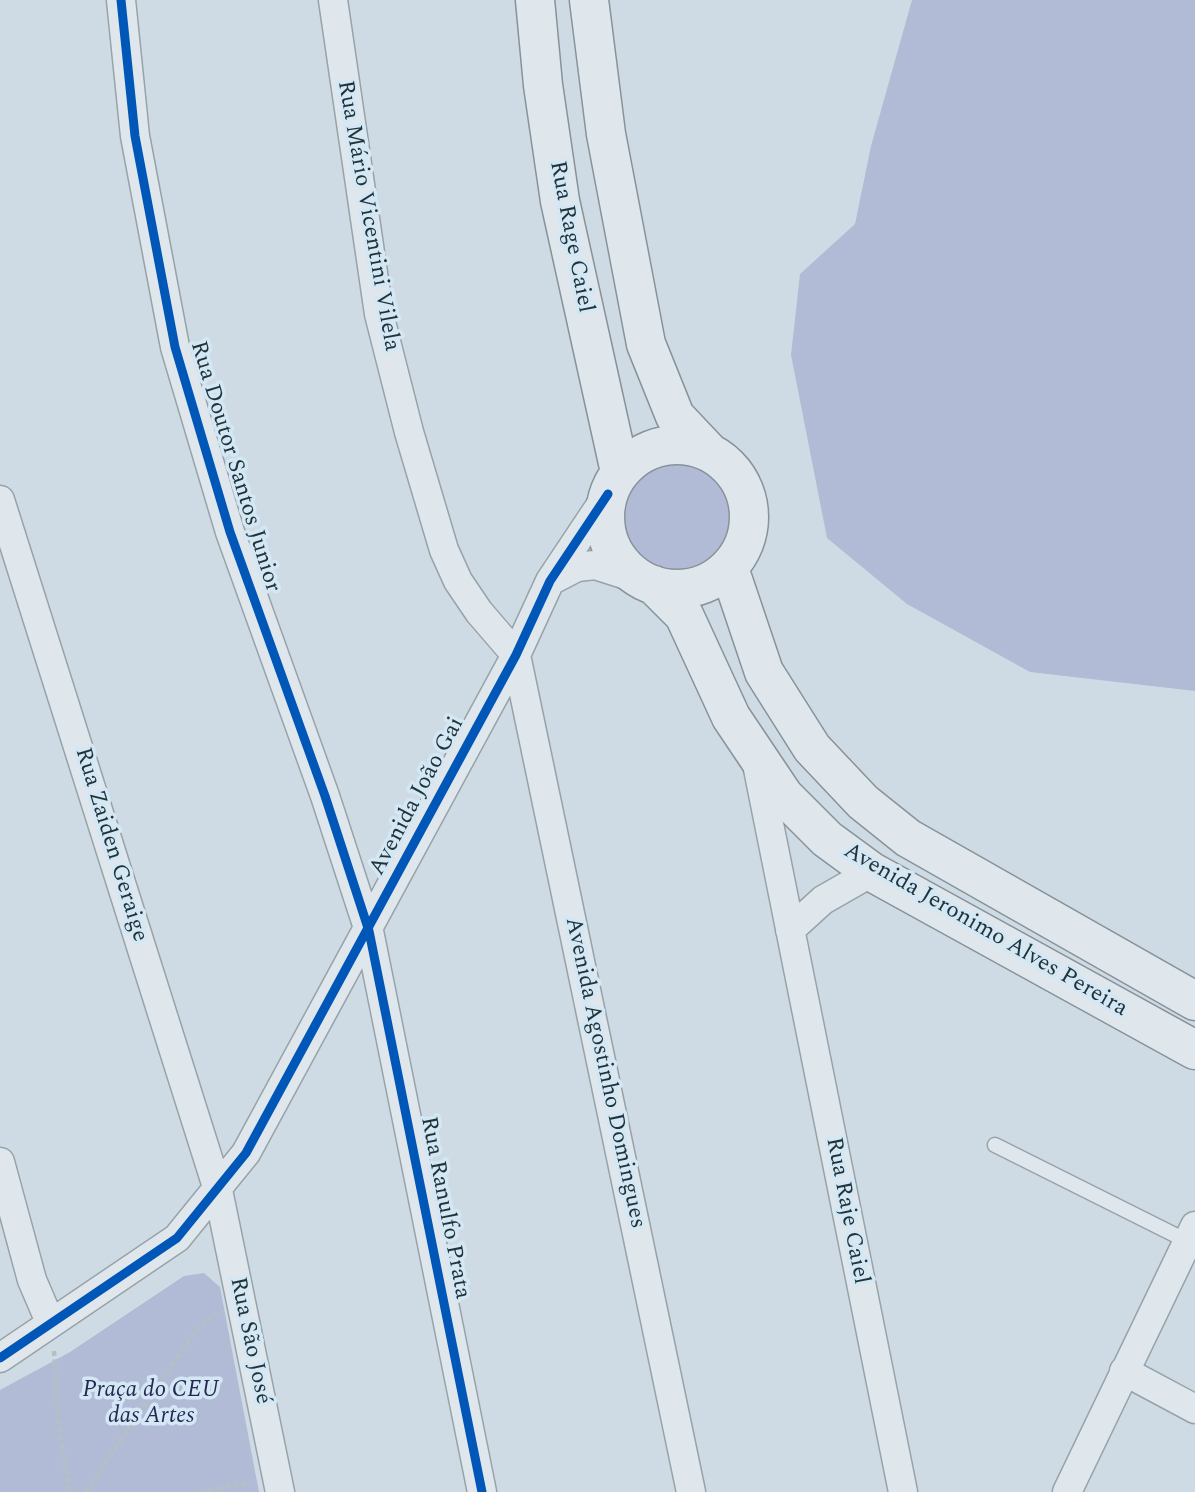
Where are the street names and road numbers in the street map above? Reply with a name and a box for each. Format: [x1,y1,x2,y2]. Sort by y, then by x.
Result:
street label: Rua Mário Vicentini Vilela [330,79,404,353]
street label: Rua Rage Caiel [542,159,598,315]
street label: Rua Doutor Santos Junior [183,338,285,596]
street label: Avenida João Gai [365,713,471,881]
street label: Rua Zaiden Geraige [67,745,153,945]
street label: Avenida Jeronimo Alves Pereira [838,838,1132,1024]
street label: Avenida Agostinho Domingues [558,915,650,1231]
street label: Rua Ranulfo Prata [413,1114,475,1302]
street label: Rua Raje Caiel [818,1135,874,1287]
street label: Rua São José [222,1275,276,1407]

